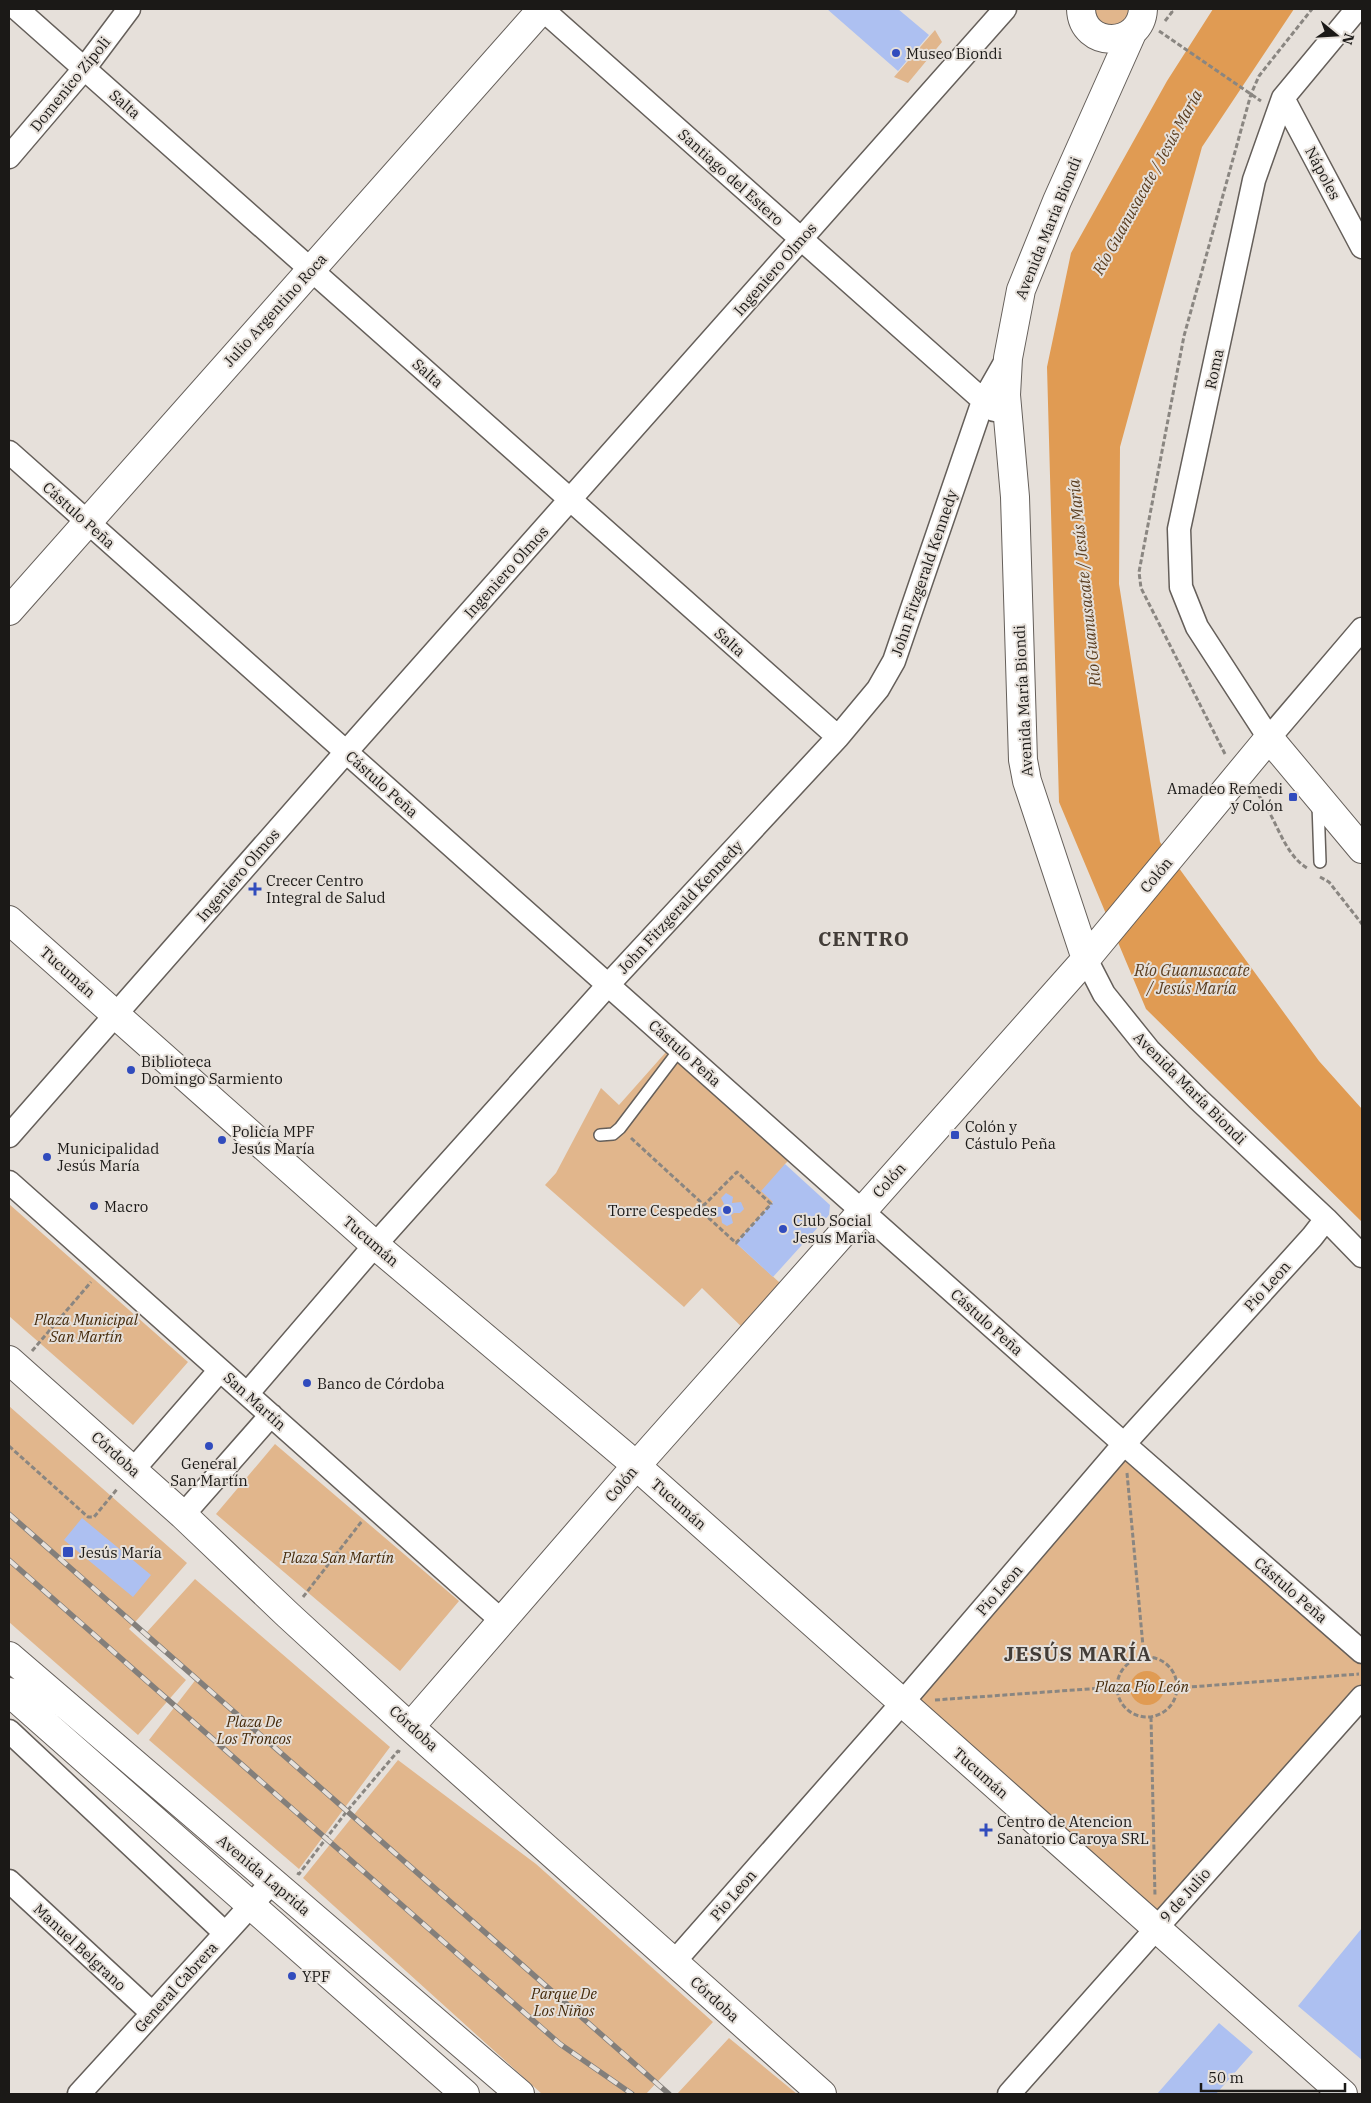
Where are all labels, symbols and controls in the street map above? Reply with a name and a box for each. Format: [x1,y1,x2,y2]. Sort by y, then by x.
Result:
north arrow [1311,10,1361,60]
text: N [1338,31,1359,47]
street label: Domenico Zípoli [26,33,114,135]
place label: Museo Biondi [906,44,1003,63]
marker: Museo Biondi [890,47,902,59]
street label: Salta [106,85,144,123]
water label: Río Guanusacate / Jesús María [1087,86,1206,279]
street label: Santiago del Estero [674,125,788,229]
street label: Nápoles [1301,143,1345,203]
street label: Avenida María Biondi [1011,154,1085,302]
street label: Ingeniero Olmos [729,219,821,319]
street label: Julio Argentino Roca [219,249,331,371]
street label: Roma [1200,347,1228,391]
street label: Salta [409,354,447,392]
street label: Cástulo Peña [39,478,119,552]
water label: Río Guanusacate / Jesús María [1063,478,1105,689]
street label: John Fitzgerald Kennedy [887,487,961,659]
street label: Ingeniero Olmos [460,522,552,622]
street label: Salta [711,623,749,661]
street label: Avenida María Biondi [1010,624,1036,777]
street label: Cástulo Peña [342,747,422,821]
place label: Amadeo Remedi y Colón [1167,779,1283,815]
marker: Amadeo Remedi y Colón [1287,791,1299,803]
street label: Ingeniero Olmos [192,825,284,925]
street label: John Fitzgerald Kennedy [613,837,747,977]
street label: Colón [1136,853,1177,897]
place label: Crecer Centro Integral de Salud [266,871,386,907]
marker: Crecer Centro Integral de Salud [248,882,262,896]
district label: CENTRO [818,925,910,952]
street label: Tucumán [36,942,100,1002]
water label: Río Guanusacate / Jesús María [1133,960,1250,998]
street label: Cástulo Peña [645,1016,725,1090]
street label: Avenida María Biondi [1130,1028,1251,1149]
place label: Biblioteca Domingo Sarmiento [141,1052,283,1088]
marker: Biblioteca Domingo Sarmiento [125,1064,137,1076]
place label: Colón y Cástulo Peña [965,1117,1056,1153]
place label: Policía MPF Jesús María [232,1122,315,1158]
marker: Colón y Cástulo Peña [949,1129,961,1141]
marker: Policía MPF Jesús María [216,1134,228,1146]
place label: Municipalidad Jesús María [57,1139,159,1175]
marker: Municipalidad Jesús María [41,1151,53,1163]
street label: Colón [868,1158,910,1201]
place label: Macro [104,1197,148,1216]
marker: Macro [88,1200,100,1212]
place label: Torre Cespedes [608,1201,717,1220]
marker: Torre Cespedes [721,1204,733,1216]
place label: Club Social Jesus Maria [793,1211,876,1247]
street label: Tucumán [339,1212,403,1271]
marker: Club Social Jesus Maria [777,1223,789,1235]
street label: Pio Leon [1240,1257,1295,1315]
street label: Cástulo Peña [947,1285,1027,1359]
park label: Plaza Municipal San Martín [33,1310,139,1346]
street label: San Martín [220,1368,291,1434]
place label: Banco de Córdoba [317,1374,445,1393]
marker: Banco de Córdoba [301,1377,313,1389]
street label: Córdoba [87,1427,145,1481]
marker: General San Martín [203,1440,215,1452]
place label: General San Martín [170,1454,248,1490]
street label: Colón [601,1462,642,1506]
street label: Tucumán [647,1474,711,1534]
place label: Jesús María [79,1543,162,1562]
marker: Jesús María [61,1545,75,1559]
park label: Plaza San Martín [281,1548,395,1567]
street label: Cástulo Peña [1250,1553,1332,1627]
street label: Pio Leon [972,1560,1026,1619]
district label: JESÚS MARÍA [1004,1640,1152,1667]
park label: Plaza Pío León [1094,1677,1189,1696]
street label: Córdoba [385,1701,443,1755]
park label: Plaza De Los Troncos [216,1712,292,1748]
street label: Tucumán [949,1743,1013,1803]
place label: Centro de Atencion Sanatorio Caroya SRL [997,1812,1149,1848]
marker: Centro de Atencion Sanatorio Caroya SRL [979,1823,993,1837]
street label: Avenida Laprida [213,1830,315,1920]
street label: 9 de Julio [1156,1864,1214,1926]
street label: Pio Leon [706,1865,760,1924]
street label: Manuel Belgrano [30,1899,130,1995]
street label: General Cabrera [130,1938,222,2036]
place label: YPF [302,1967,330,1986]
marker: YPF [286,1970,298,1982]
street label: Córdoba [686,1972,744,2026]
park label: Parque De Los Niños [530,1984,597,2020]
scale bar [1201,2060,1345,2092]
text: 50 m [1208,2068,1244,2087]

